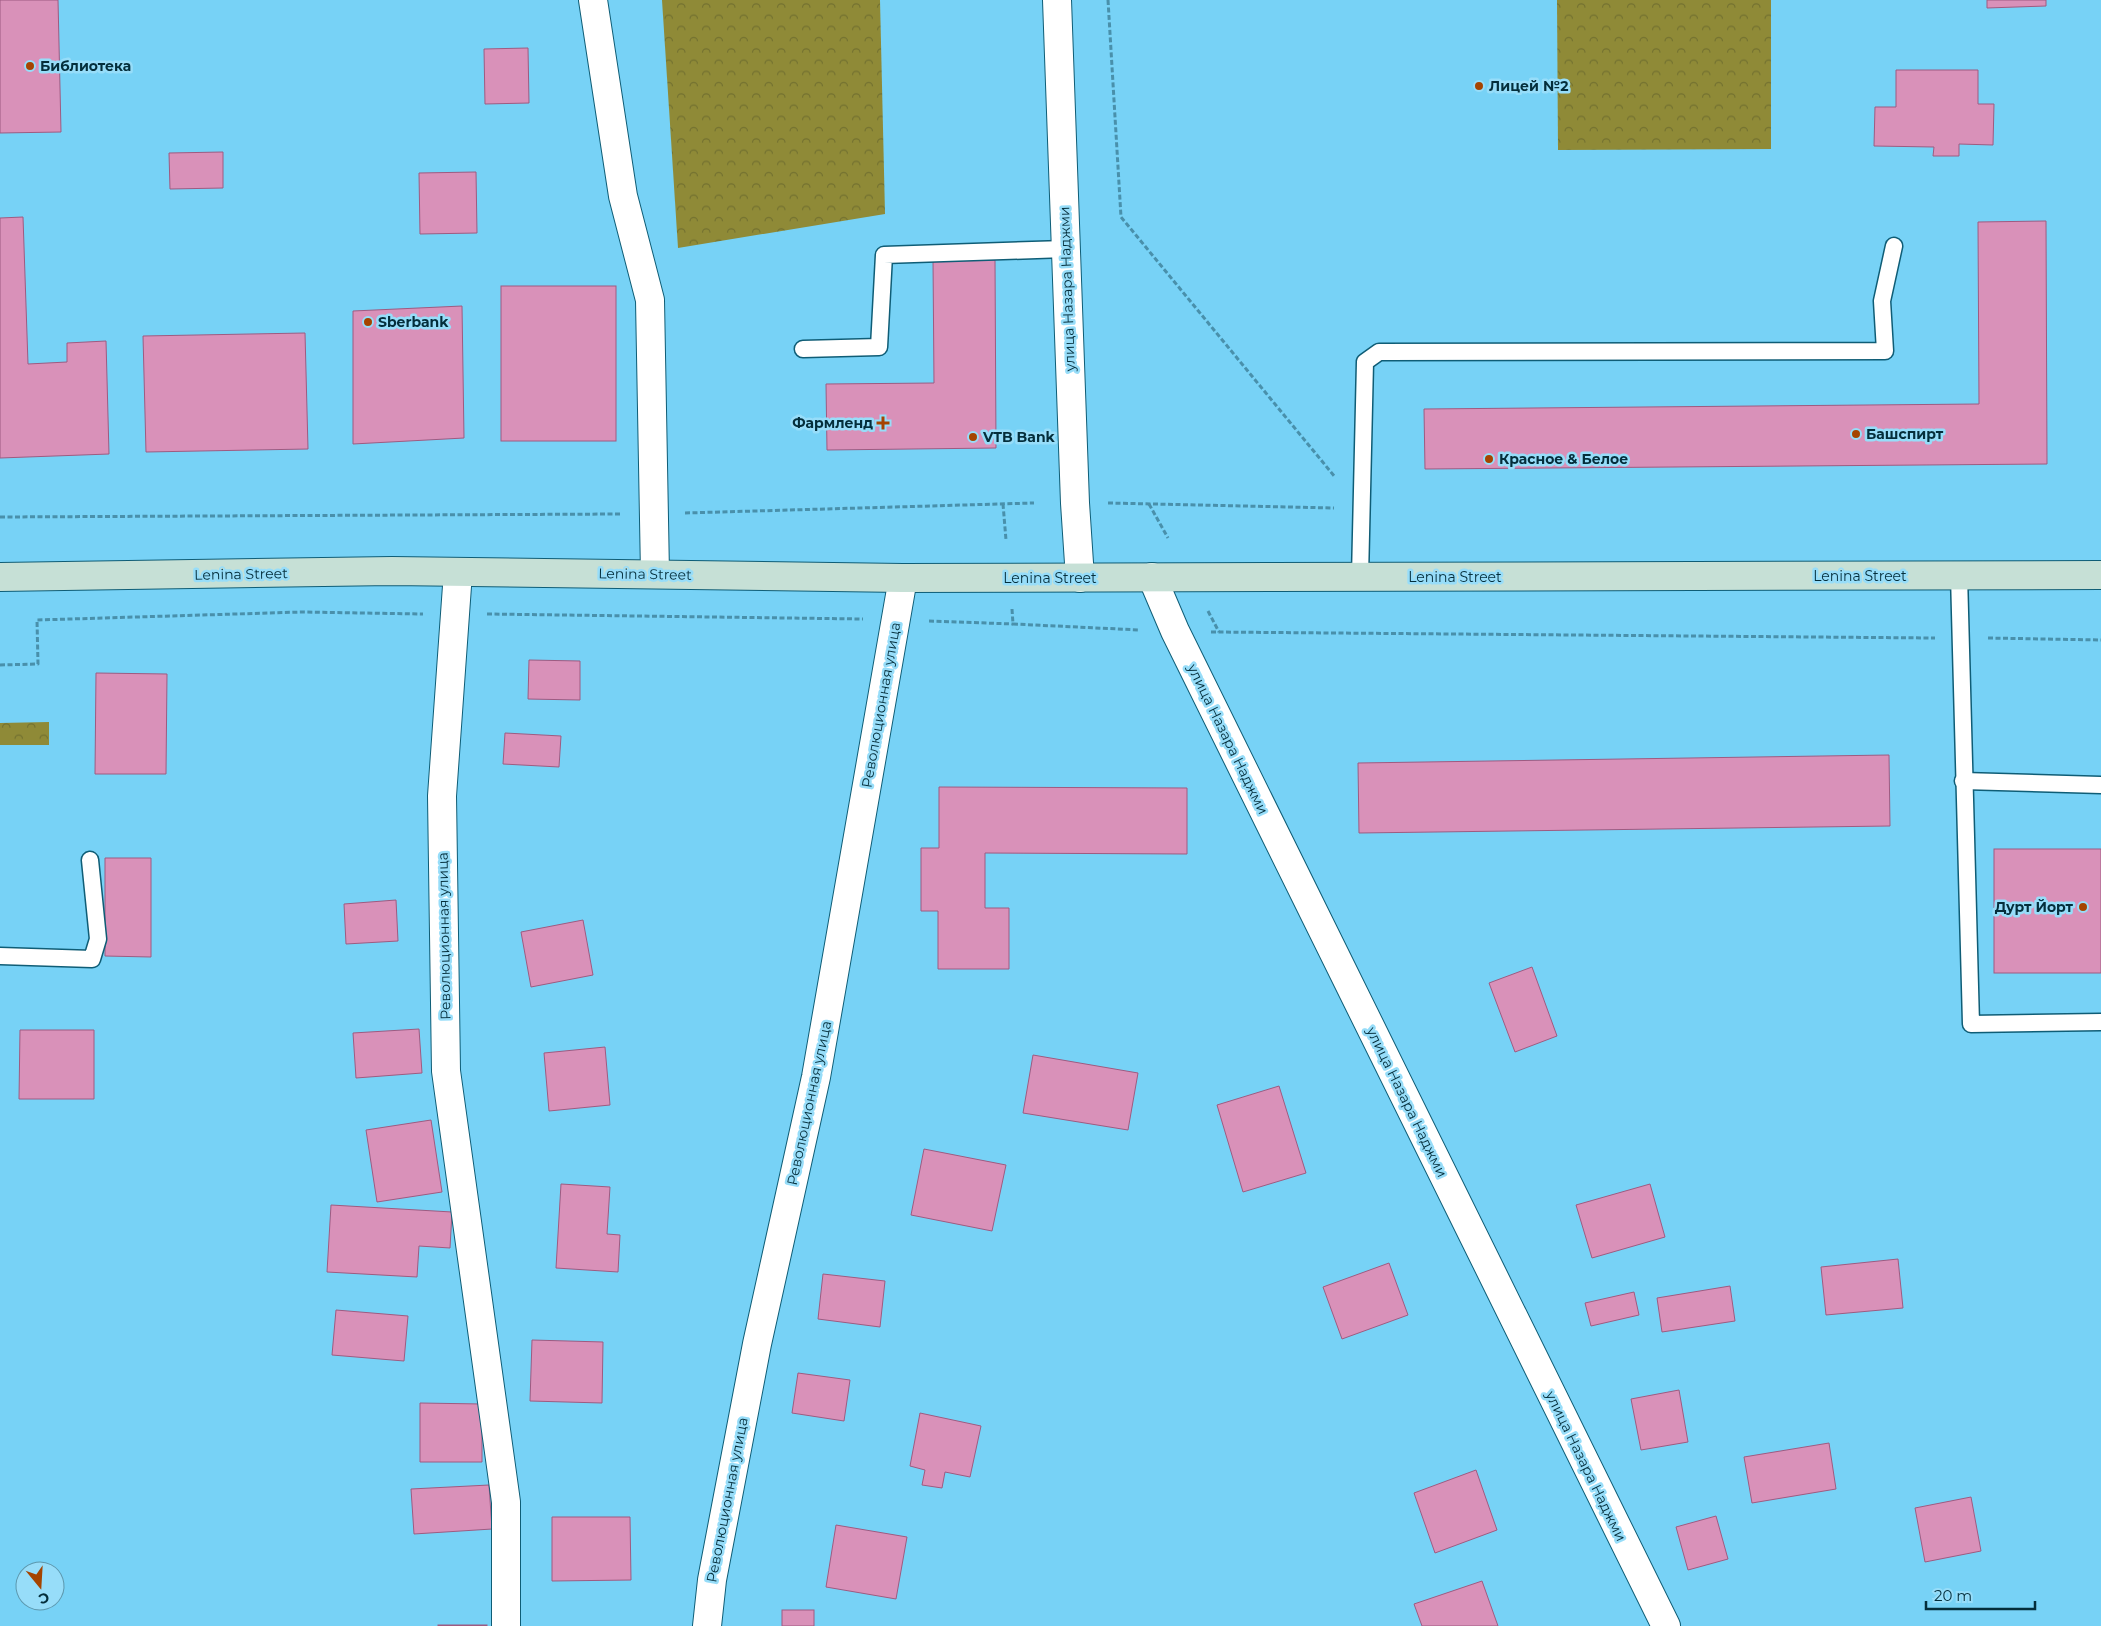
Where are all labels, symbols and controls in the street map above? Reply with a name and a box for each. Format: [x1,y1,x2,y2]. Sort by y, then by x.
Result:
place label: Библиотека [40,57,131,75]
marker: Библиотека [24,60,36,72]
place label: Лицей №2 [1489,77,1568,95]
marker: Лицей №2 [1473,80,1485,92]
street label: улица Назара Наджми [1055,206,1079,373]
place label: Sberbank [378,313,449,331]
marker: Sberbank [362,316,374,328]
place label: Фармленд [792,414,873,432]
marker: Фармленд [877,417,889,429]
place label: Башспирт [1866,425,1944,443]
place label: VTB Bank [982,428,1056,446]
marker: Башспирт [1850,428,1862,440]
marker: VTB Bank [967,431,979,443]
place label: Красное & Белое [1499,450,1628,468]
marker: Красное & Белое [1483,453,1495,465]
street label: Lenina Street [194,564,288,584]
street label: Lenina Street [598,564,692,584]
street label: Lenina Street [1813,567,1907,585]
street label: Lenina Street [1408,568,1502,586]
street label: Lenina Street [1003,569,1097,587]
street label: Революционная улица [858,621,904,789]
street label: улица Назара Наджми [1183,660,1272,817]
street label: Революционная улица [434,852,454,1020]
place label: Дурт Йорт [1995,898,2074,916]
marker: Дурт Йорт [2077,901,2089,913]
street label: Революционная улица [783,1019,835,1187]
street label: улица Назара Наджми [1362,1023,1451,1180]
street label: улица Назара Наджми [1541,1387,1630,1544]
street label: Революционная улица [702,1416,752,1584]
north arrow [15,1561,65,1611]
scale bar [1926,1578,2035,1610]
text: 20 m [1934,1586,1972,1605]
text: С [36,1588,52,1608]

